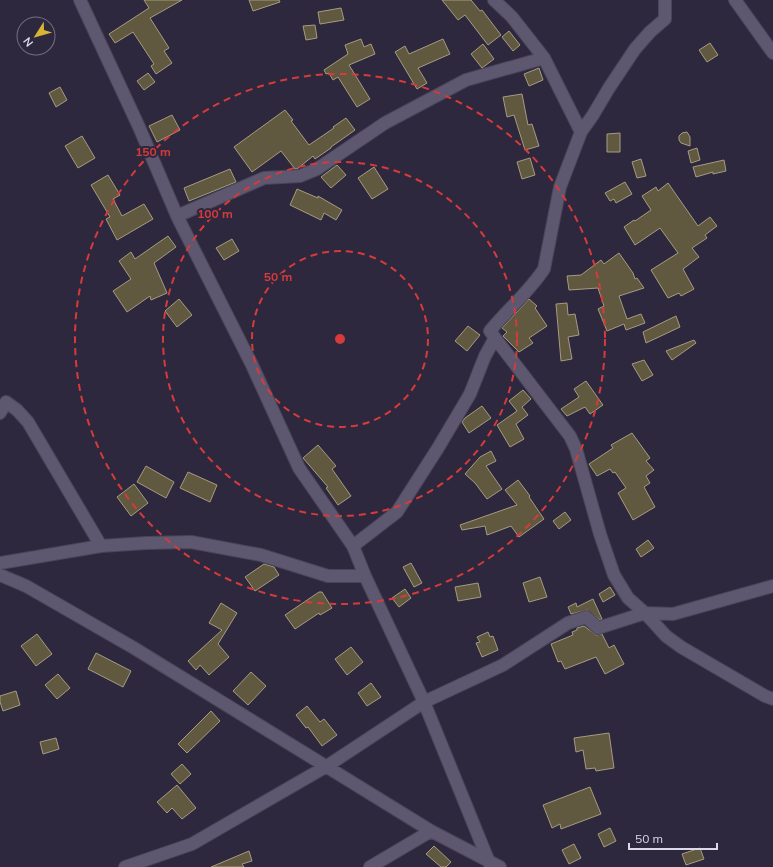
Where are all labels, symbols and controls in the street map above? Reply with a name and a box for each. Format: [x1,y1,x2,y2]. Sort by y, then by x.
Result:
north arrow [16,16,56,56]
text: N [20,34,36,50]
text: 150 m [135,144,171,159]
text: 100 m [197,206,233,221]
text: 50 m [264,269,292,284]
centre of rings [333,332,347,346]
scale bar [629,825,717,851]
text: 50 m [635,831,663,846]

